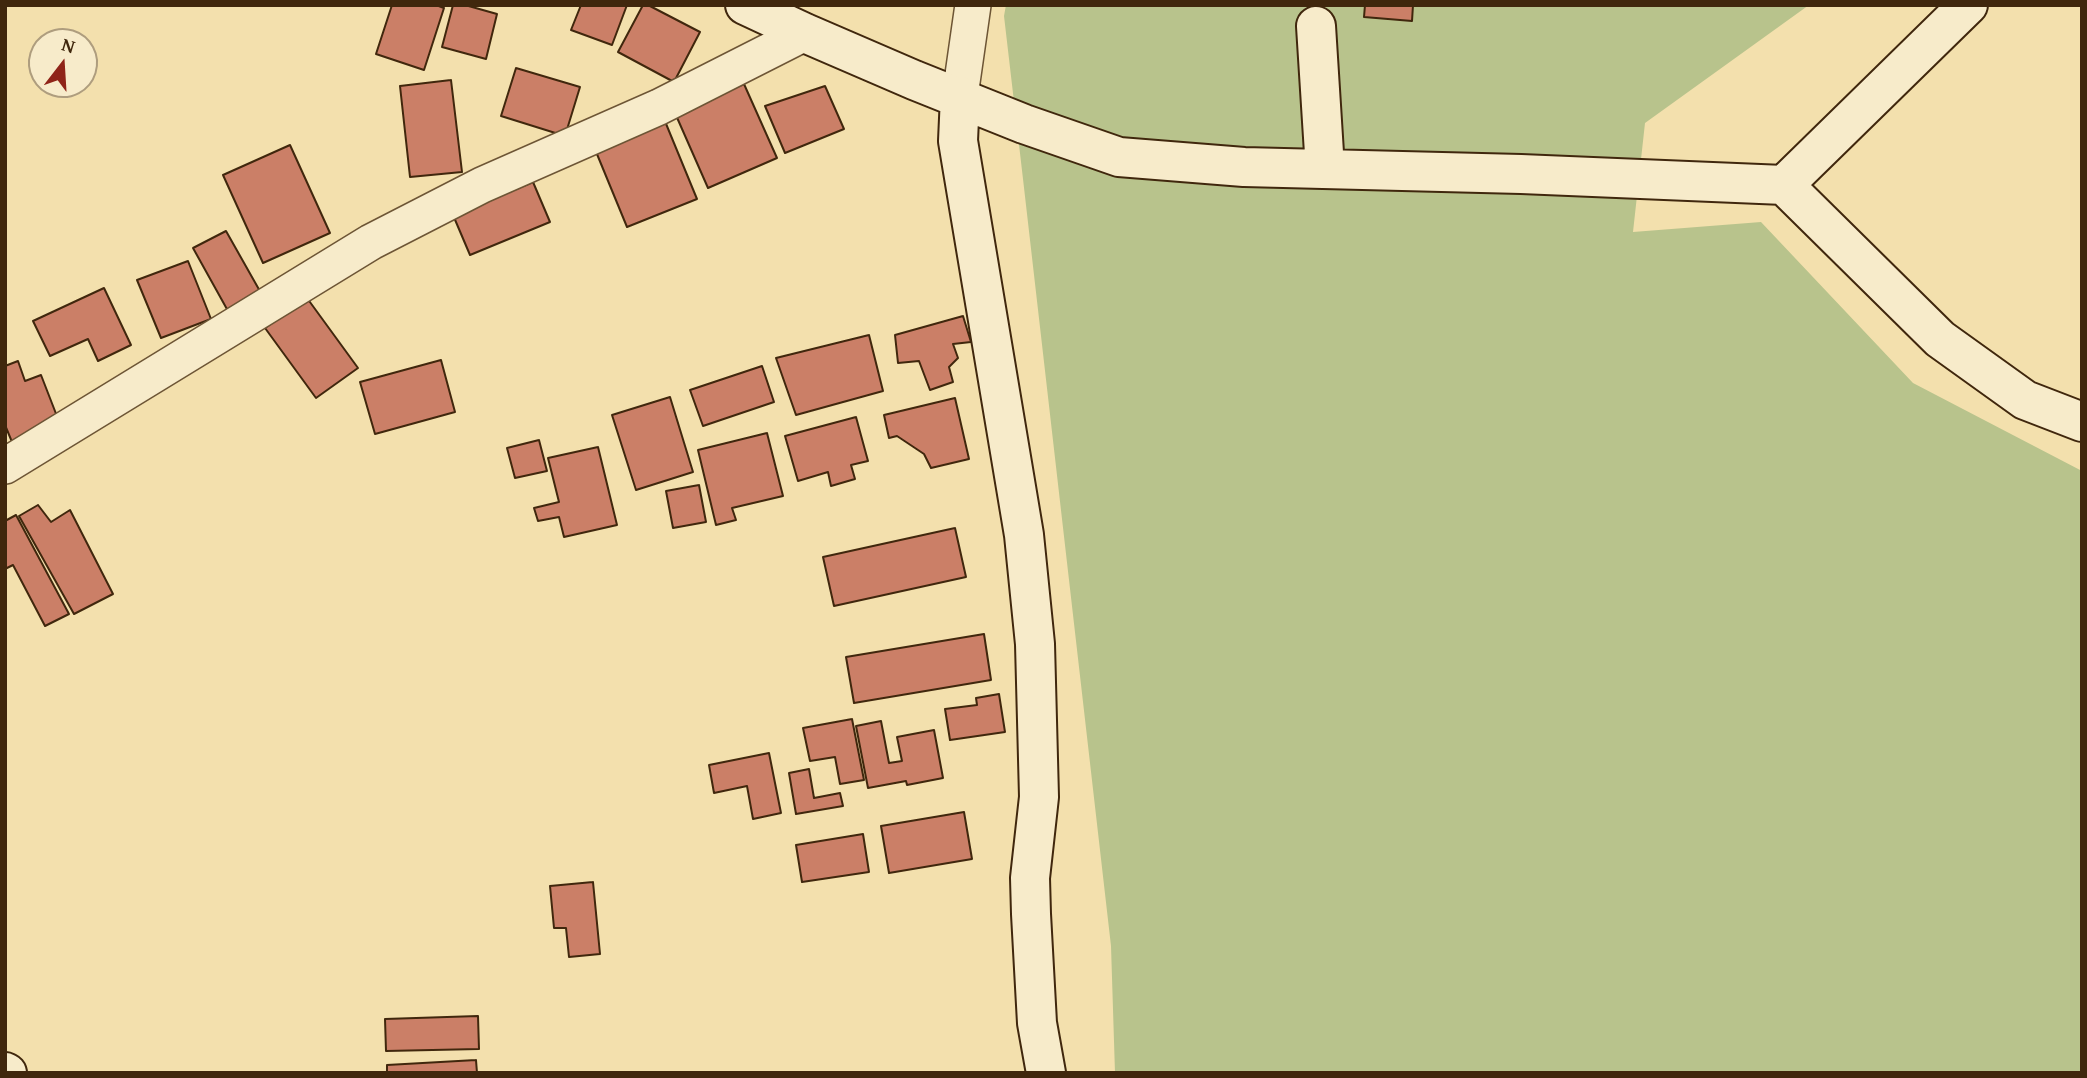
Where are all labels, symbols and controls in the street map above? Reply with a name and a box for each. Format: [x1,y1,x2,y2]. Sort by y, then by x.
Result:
north arrow [28,28,98,98]
text: N [58,30,79,60]

